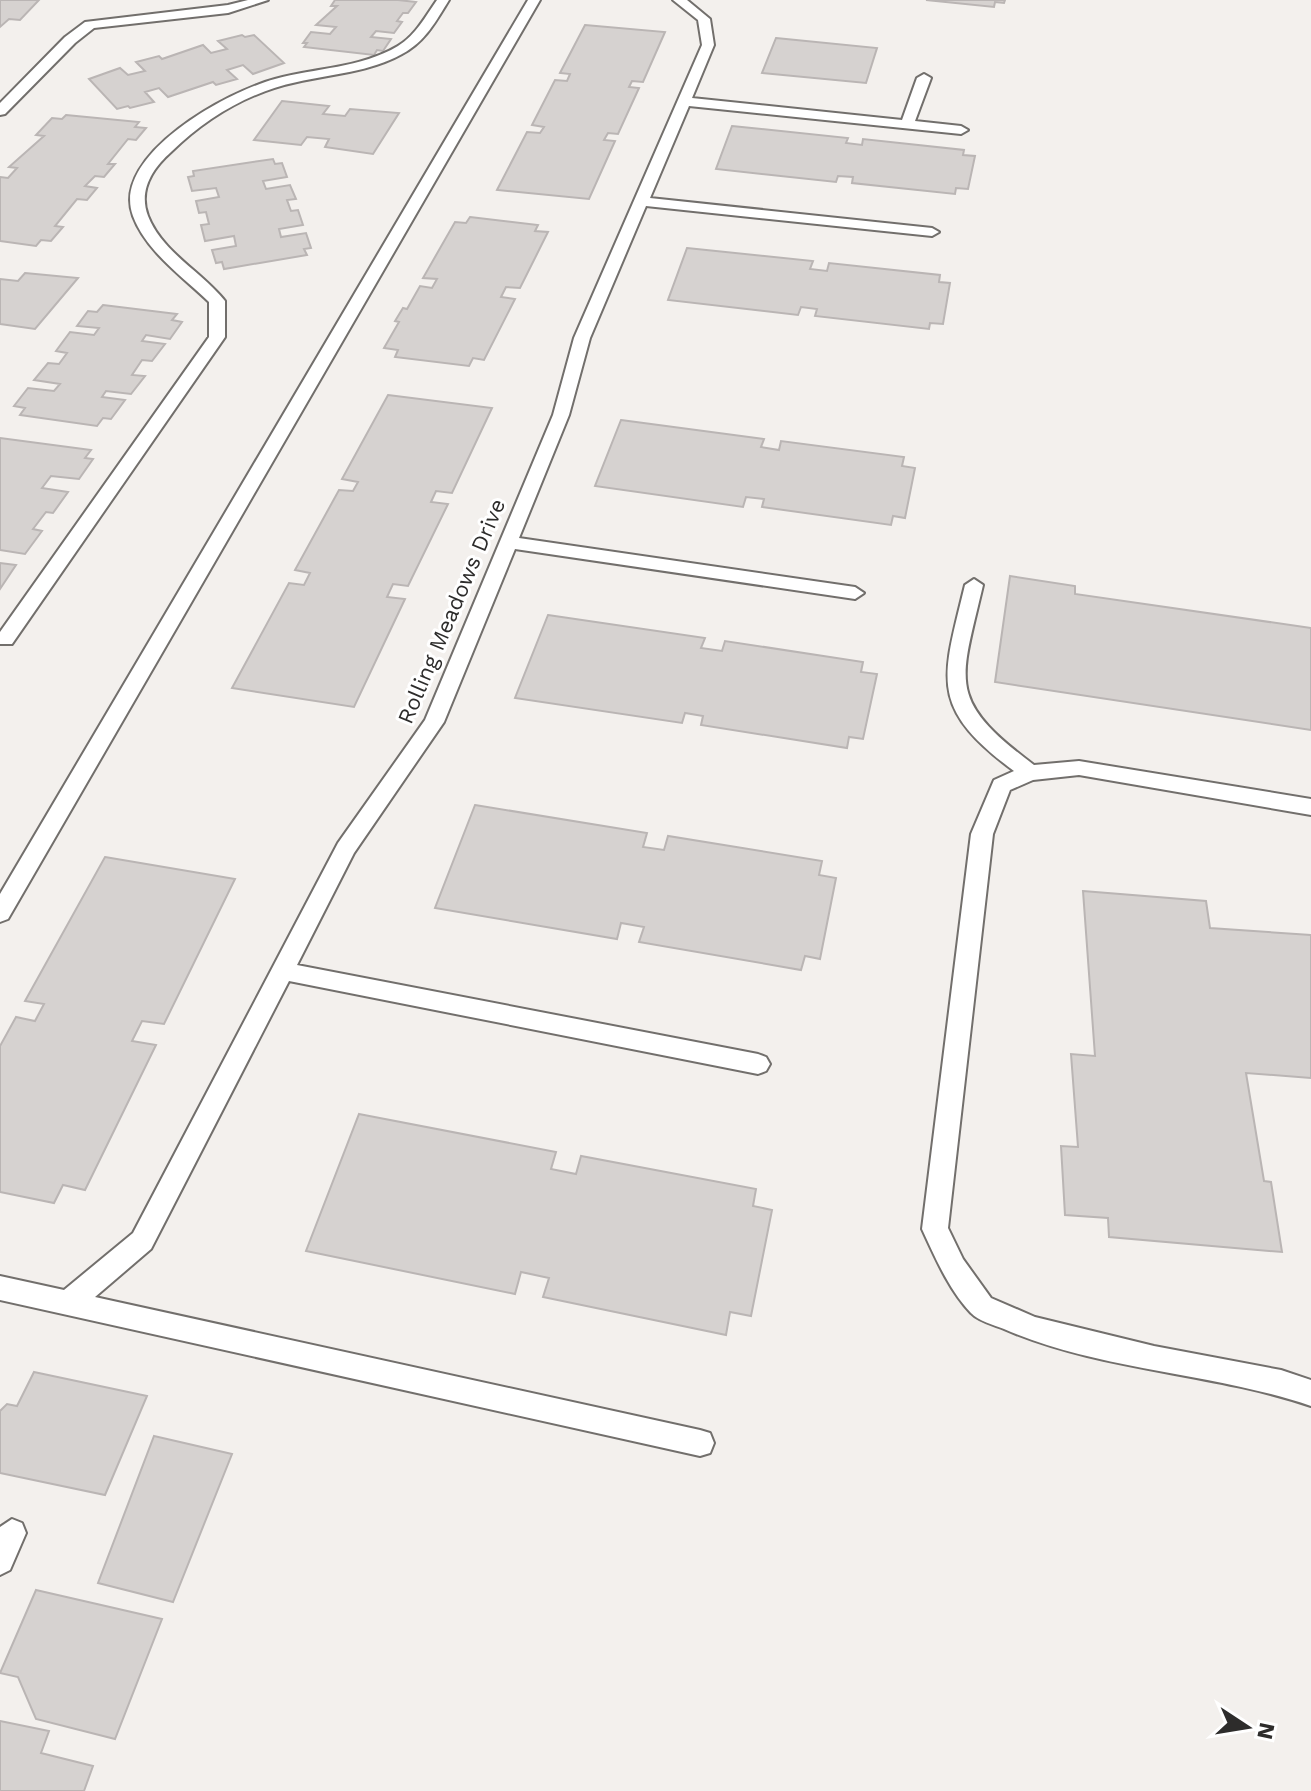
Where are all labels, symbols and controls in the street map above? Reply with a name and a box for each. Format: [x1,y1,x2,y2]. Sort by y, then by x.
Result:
street label: Rolling Meadows Drive [393,495,510,727]
north arrow [1207,1687,1287,1767]
text: N [1252,1720,1280,1742]

